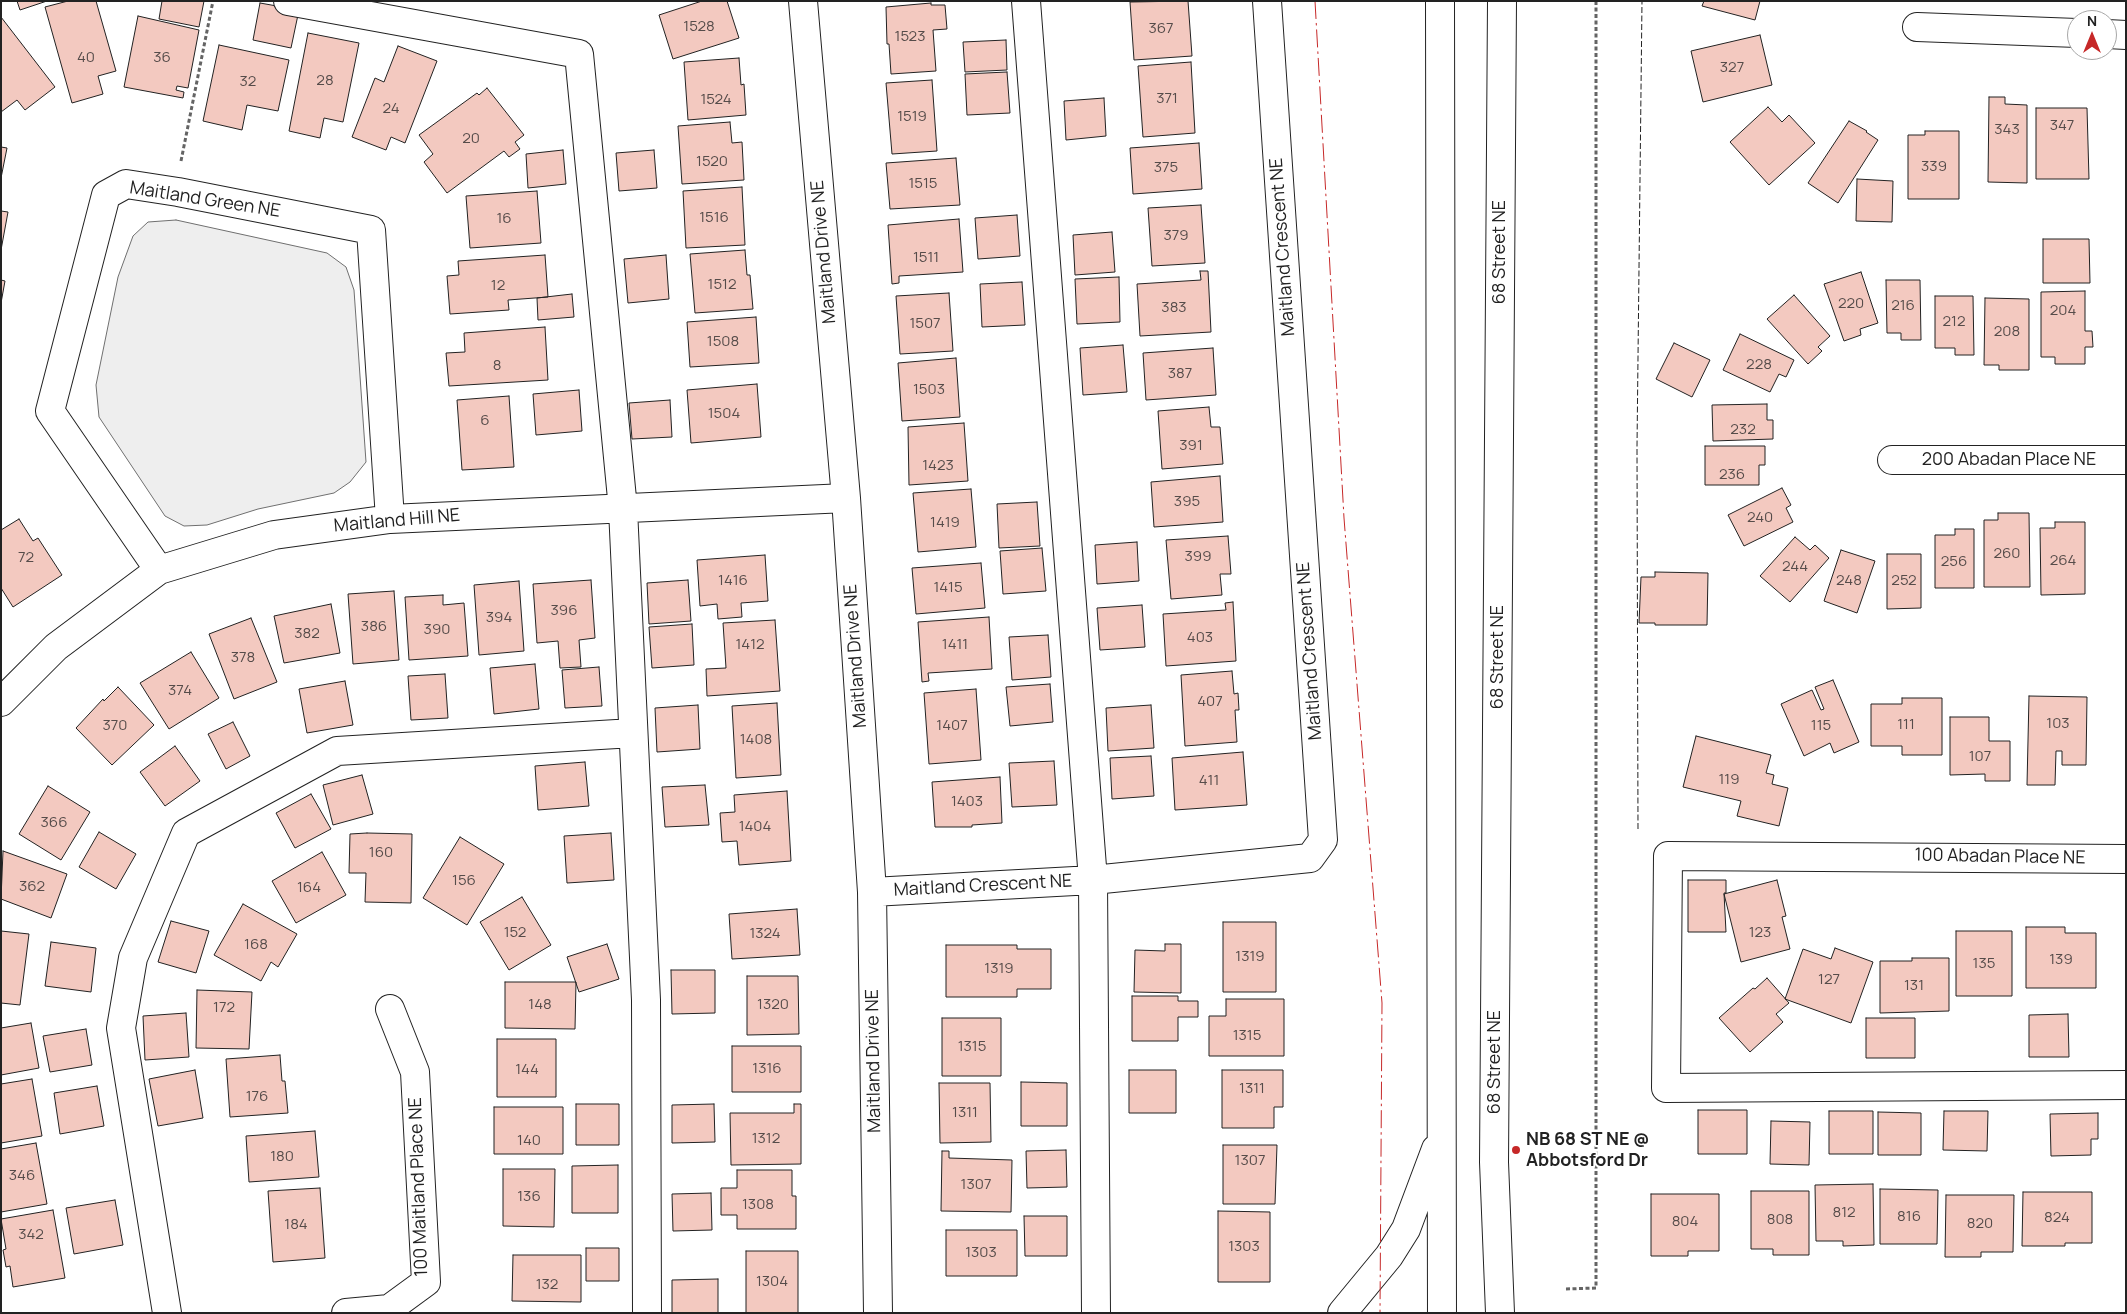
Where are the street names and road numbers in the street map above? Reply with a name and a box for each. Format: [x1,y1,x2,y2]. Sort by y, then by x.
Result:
street label: Maitland Crescent NE [1266,157,1300,337]
street label: Maitland Green NE [128,177,282,223]
street label: Maitland Drive NE [807,179,841,325]
street label: 68 Street NE [1489,200,1511,304]
street label: 200 Abadan Place NE [1922,449,2096,471]
street label: Maitland Hill NE [333,505,461,537]
street label: Maitland Crescent NE [1293,561,1327,741]
street label: Maitland Drive NE [840,583,872,729]
street label: 68 Street NE [1487,605,1509,709]
street label: 100 Abadan Place NE [1914,845,2086,869]
street label: Maitland Crescent NE [893,871,1073,901]
street label: Maitland Drive NE [862,989,886,1133]
street label: 68 Street NE [1484,1010,1506,1114]
street label: 100 Maitland Place NE [405,1097,433,1277]

